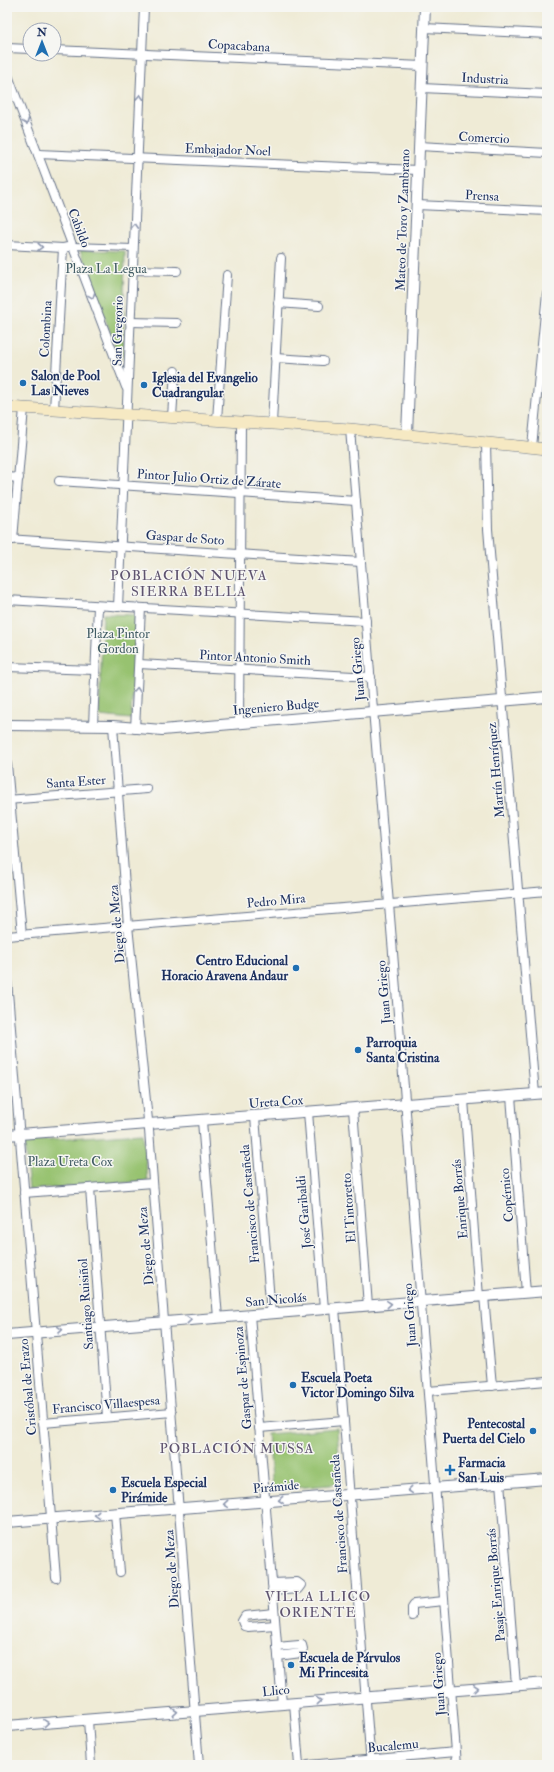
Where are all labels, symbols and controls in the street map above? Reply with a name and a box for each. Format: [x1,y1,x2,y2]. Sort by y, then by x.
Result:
north arrow [22,22,62,62]
text: N [36,26,48,39]
street label: Copacabana [208,36,271,57]
street label: Industria [461,70,510,88]
one-way arrow [135,94,144,100]
one-way arrow [21,119,29,126]
street label: Comercio [458,129,510,147]
street label: Embajador Noel [185,141,272,160]
street label: Mateo de Toro y Zambrano [393,149,414,291]
street label: Prensa [464,187,500,205]
street label: Cabildo [64,206,94,250]
one-way arrow [129,223,138,229]
one-way arrow [37,243,43,252]
park label: Plaza La Legua [65,261,147,277]
one-way arrow [87,293,95,300]
street label: San Gregorio [109,296,127,366]
street label: Colombina [37,299,56,358]
place label: Salon de Pool Las Nieves [31,368,101,399]
place label: Iglesia del Evangelio Cuadrangular [152,370,258,402]
marker: Salon de Pool Las Nieves [18,378,28,388]
marker: Iglesia del Evangelio Cuadrangular [139,380,149,390]
street label: Pintor Julio Ortiz de Zárate [136,466,282,492]
street label: Gaspar de Soto [145,527,225,550]
district label: POBLACIÓN NUEVA SIERRA BELLA [110,567,268,600]
park label: Plaza Pintor Gordon [86,626,150,657]
street label: Juan Griego [347,637,369,702]
street label: Pintor Antonio Smith [199,647,311,669]
one-way arrow [133,687,142,693]
street label: Ingeniero Budge [232,695,320,719]
street label: Martín Henríquez [484,721,508,818]
street label: Santa Ester [46,772,107,792]
street label: Diego de Meza [106,883,128,964]
street label: Pedro Mira [246,890,307,912]
place label: Centro Educional Horacio Aravena Andaur [161,953,289,984]
street label: Juan Griego [373,960,395,1025]
marker: Centro Educional Horacio Aravena Andaur [291,963,301,973]
place label: Parroquia Santa Cristina [366,1035,440,1066]
marker: Parroquia Santa Cristina [353,1045,363,1055]
street label: Ureta Cox [248,1092,304,1112]
street label: Francisco de Castañeda [237,1143,263,1264]
park label: Plaza Ureta Cox [27,1154,113,1170]
street label: Enrique Borrás [448,1158,471,1240]
street label: Copérnico [497,1167,518,1223]
street label: El Tintoretto [339,1172,359,1244]
street label: José Garibaldi [293,1174,315,1250]
street label: Diego de Meza [135,1205,157,1286]
street label: Santiago Ruisiñol [75,1257,97,1350]
street label: Juan Griego [400,1283,420,1348]
street label: San Nicolás [245,1289,308,1311]
one-way arrow [386,1299,392,1308]
one-way arrow [186,1316,192,1325]
street label: Gaspar de Espinoza [230,1325,256,1430]
one-way arrow [57,1326,63,1335]
street label: Cristóbal de Erazo [16,1338,40,1436]
place label: Escuela Poeta Victor Domingo Silva [300,1370,415,1402]
marker: Escuela Poeta Victor Domingo Silva [288,1380,298,1390]
street label: Francisco Villaespesa [51,1392,161,1419]
place label: Pentecostal Puerta del Cielo [442,1416,526,1447]
marker: Pentecostal Puerta del Cielo [528,1426,538,1436]
district label: POBLACIÓN MUSSA [160,1440,314,1457]
street label: Francisco de Castañeda [327,1453,351,1574]
place label: Farmacia San Luis [458,1455,506,1486]
marker: Farmacia San Luis [445,1465,455,1475]
place label: Escuela Especial Pirámide [121,1475,208,1506]
street label: Pirámide [252,1477,300,1497]
marker: Escuela Especial Pirámide [108,1485,118,1495]
one-way arrow [407,1485,413,1494]
one-way arrow [278,1495,284,1504]
one-way arrow [223,1500,229,1509]
one-way arrow [93,1510,100,1519]
street label: Pasaje Enrique Borrás [483,1527,509,1642]
street label: Diego de Meza [161,1528,183,1609]
district label: VILLA LLICO ORIENTE [265,1588,371,1621]
place label: Escuela de Párvulos Mi Princesita [298,1650,401,1681]
street label: Juan Griego [429,1652,449,1717]
marker: Escuela de Párvulos Mi Princesita [286,1660,296,1670]
street label: Llico [262,1682,290,1700]
one-way arrow [473,1684,479,1693]
one-way arrow [316,1696,322,1705]
one-way arrow [172,1708,178,1717]
one-way arrow [43,1718,49,1727]
street label: Bucalemu [367,1736,419,1756]

